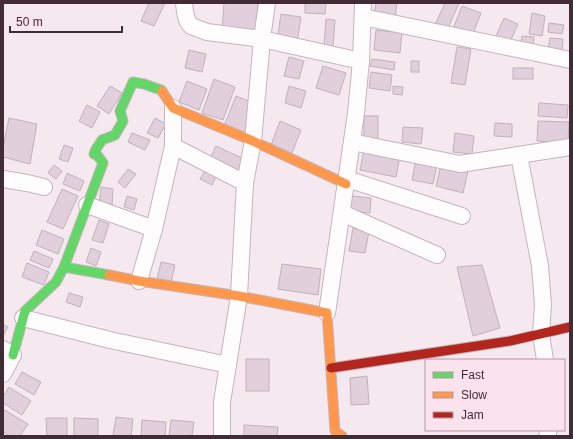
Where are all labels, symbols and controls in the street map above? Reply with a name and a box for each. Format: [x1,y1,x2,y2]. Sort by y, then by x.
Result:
scale bar [10,8,122,34]
text: 50 m [16,15,43,29]
legend [425,359,565,431]
text: Fast [461,368,485,382]
text: Slow [461,388,487,402]
text: Jam [461,408,484,422]

